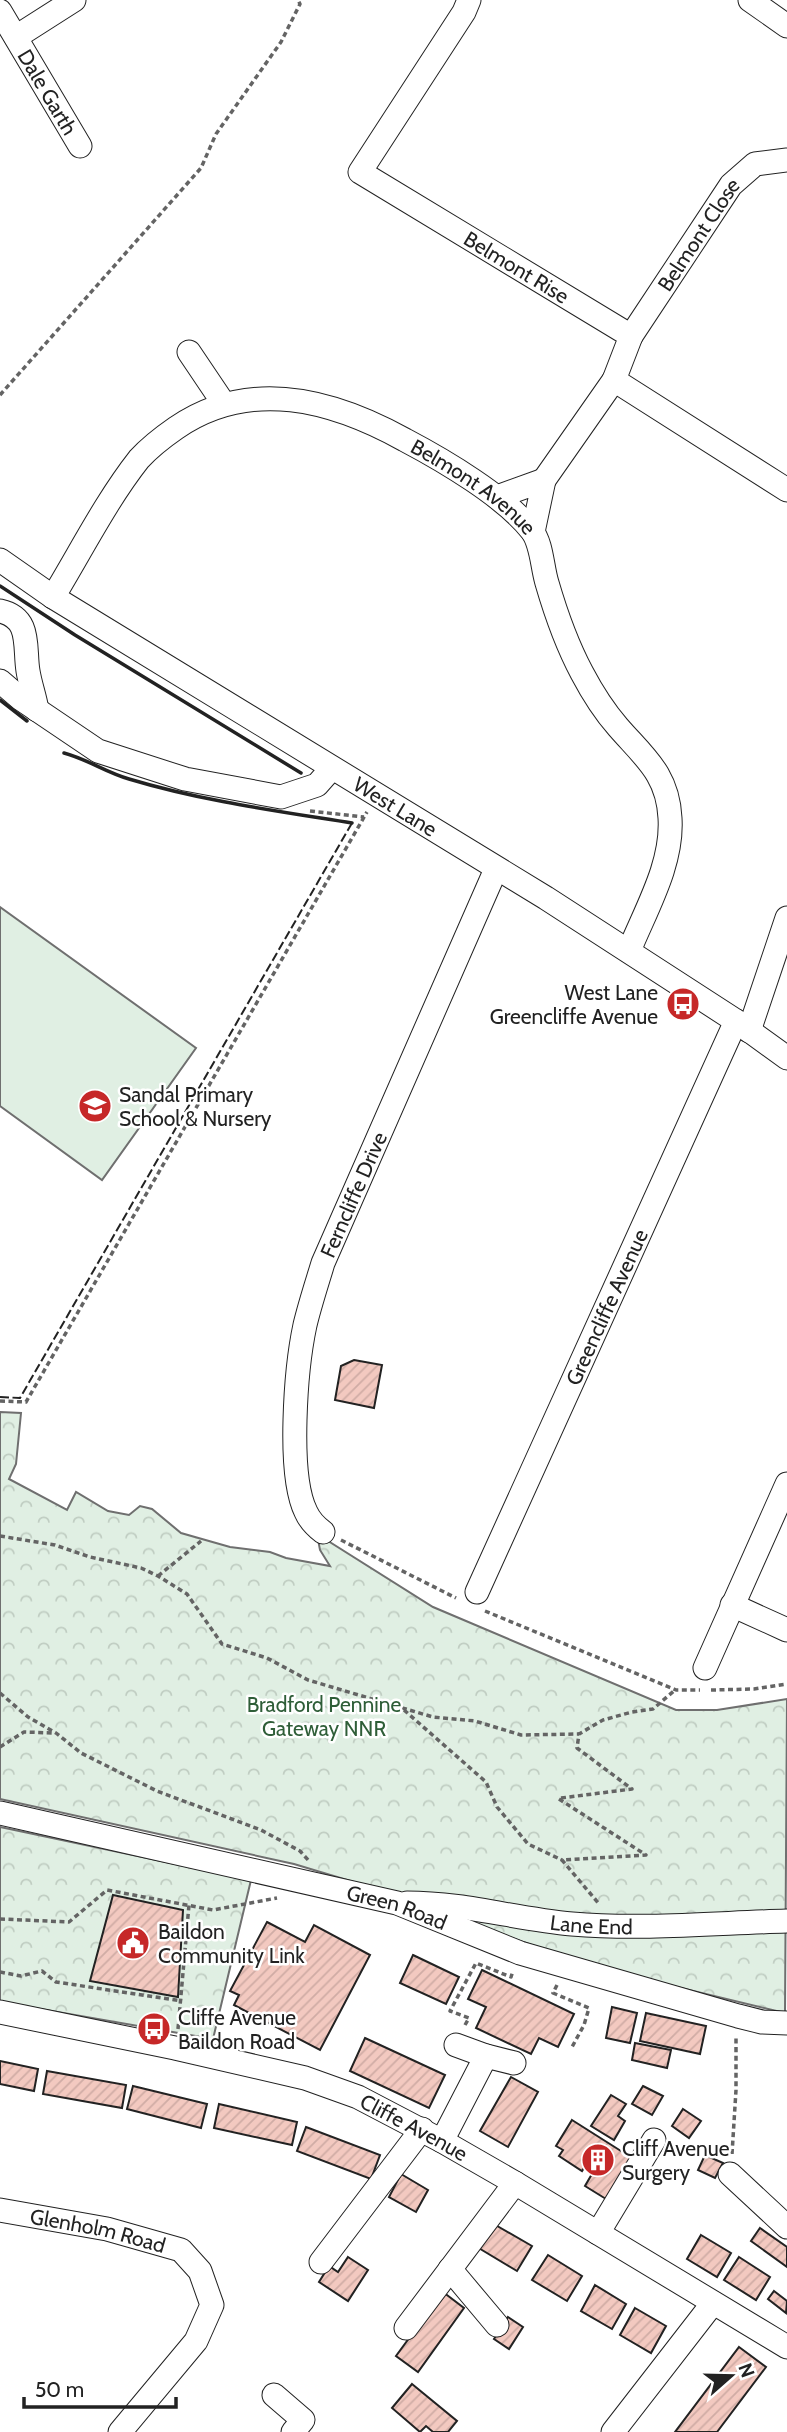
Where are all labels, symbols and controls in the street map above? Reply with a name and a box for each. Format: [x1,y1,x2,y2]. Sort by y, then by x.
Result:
street label: Dale Garth [13,45,83,139]
street label: Belmont Close [652,171,744,296]
street label: Belmont Rise [460,226,574,308]
street label: Belmont Avenue [407,433,542,539]
street label: West Lane [349,771,442,841]
place label: West Lane Greencliffe Avenue [490,980,658,1029]
bus stop icon: West Lane Greencliffe Avenue [664,985,702,1023]
place label: Sandal Primary School & Nursery [119,1082,272,1131]
school or university icon: Sandal Primary School & Nursery [76,1087,114,1125]
street label: Ferncliffe Drive [315,1128,392,1261]
street label: Greencliffe Avenue [560,1225,653,1389]
park label: Bradford Pennine Gateway NNR [247,1692,402,1741]
street label: Green Road [344,1880,451,1935]
street label: Lane End [549,1909,633,1939]
place label: Baildon Community Link [158,1919,305,1968]
public building icon: Baildon Community Link [114,1924,152,1962]
place label: Cliffe Avenue Baildon Road [178,2005,296,2054]
bus stop icon: Cliffe Avenue Baildon Road [135,2010,173,2048]
street label: Cliffe Avenue [356,2088,473,2166]
place label: Cliff Avenue Surgery [622,2136,730,2185]
building icon: Cliff Avenue Surgery [579,2141,617,2179]
street label: Glenholm Road [28,2203,168,2257]
north arrow [696,2341,766,2411]
text: N [733,2360,760,2381]
scale bar [24,2366,177,2410]
text: 50 m [35,2377,84,2402]

